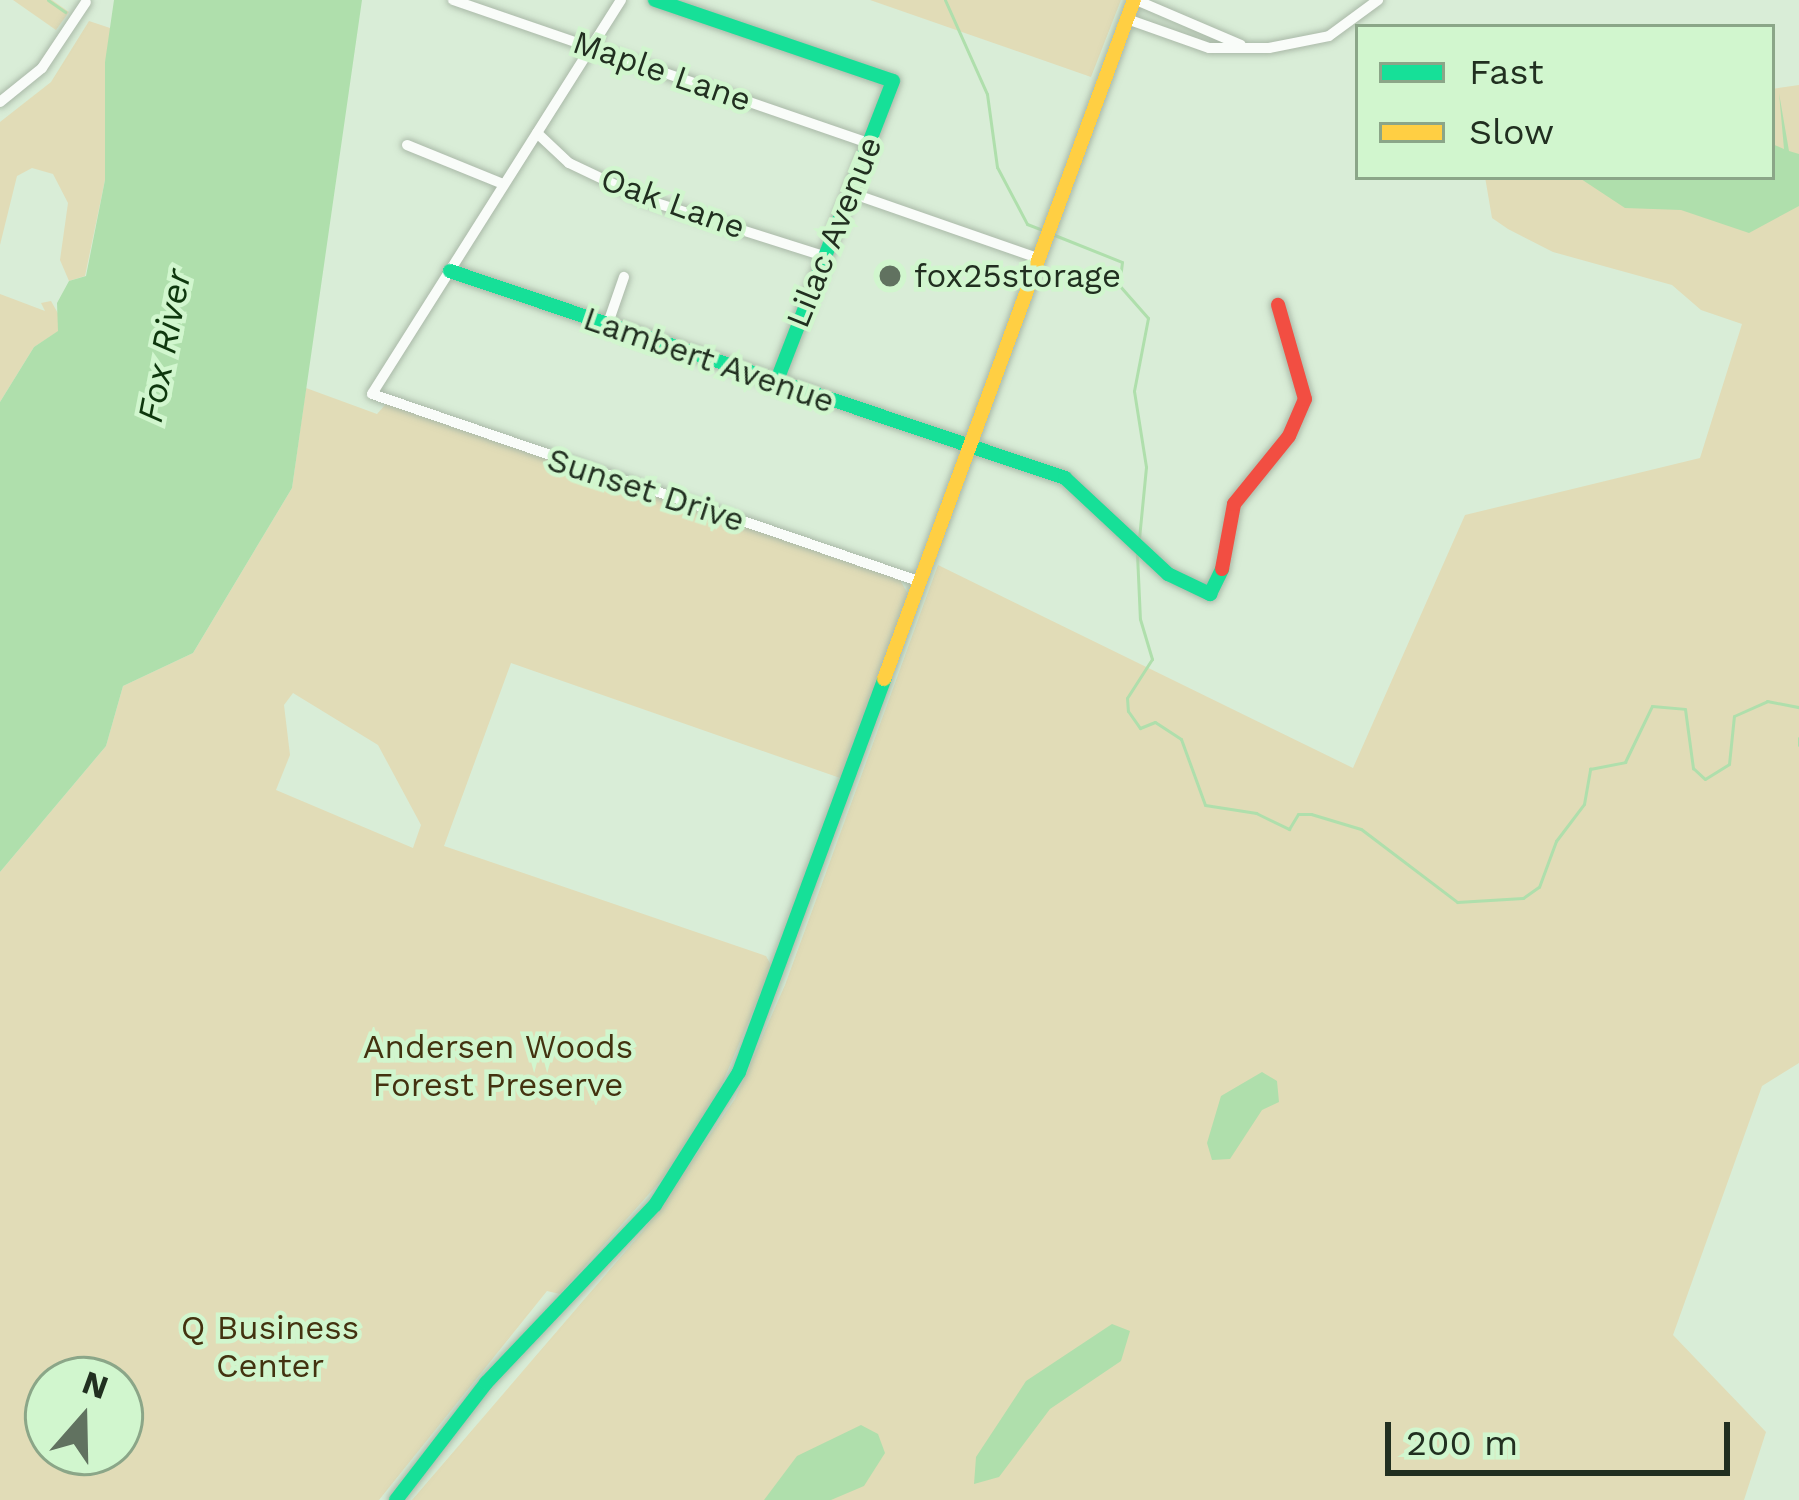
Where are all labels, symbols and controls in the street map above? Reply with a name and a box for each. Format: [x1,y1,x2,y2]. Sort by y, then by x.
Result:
street label: Maple Lane [568,22,756,120]
legend [1355,24,1775,180]
text: Fast [1469,51,1544,93]
text: Slow [1469,111,1554,153]
street label: Lilac Avenue [777,130,891,334]
street label: Oak Lane [595,159,751,247]
place label: fox25storage [914,256,1121,296]
marker: fox25storage [877,263,903,289]
water label: Fox River [129,265,201,427]
street label: Lambert Avenue [578,298,840,422]
street label: Sunset Drive [542,440,750,540]
park label: Andersen Woods Forest Preserve [362,1027,634,1105]
park label: Q Business Center [181,1308,359,1386]
north arrow [24,1356,144,1476]
text: N [77,1362,114,1407]
scale bar [1391,1398,1736,1472]
text: 200 m [1406,1422,1518,1464]

